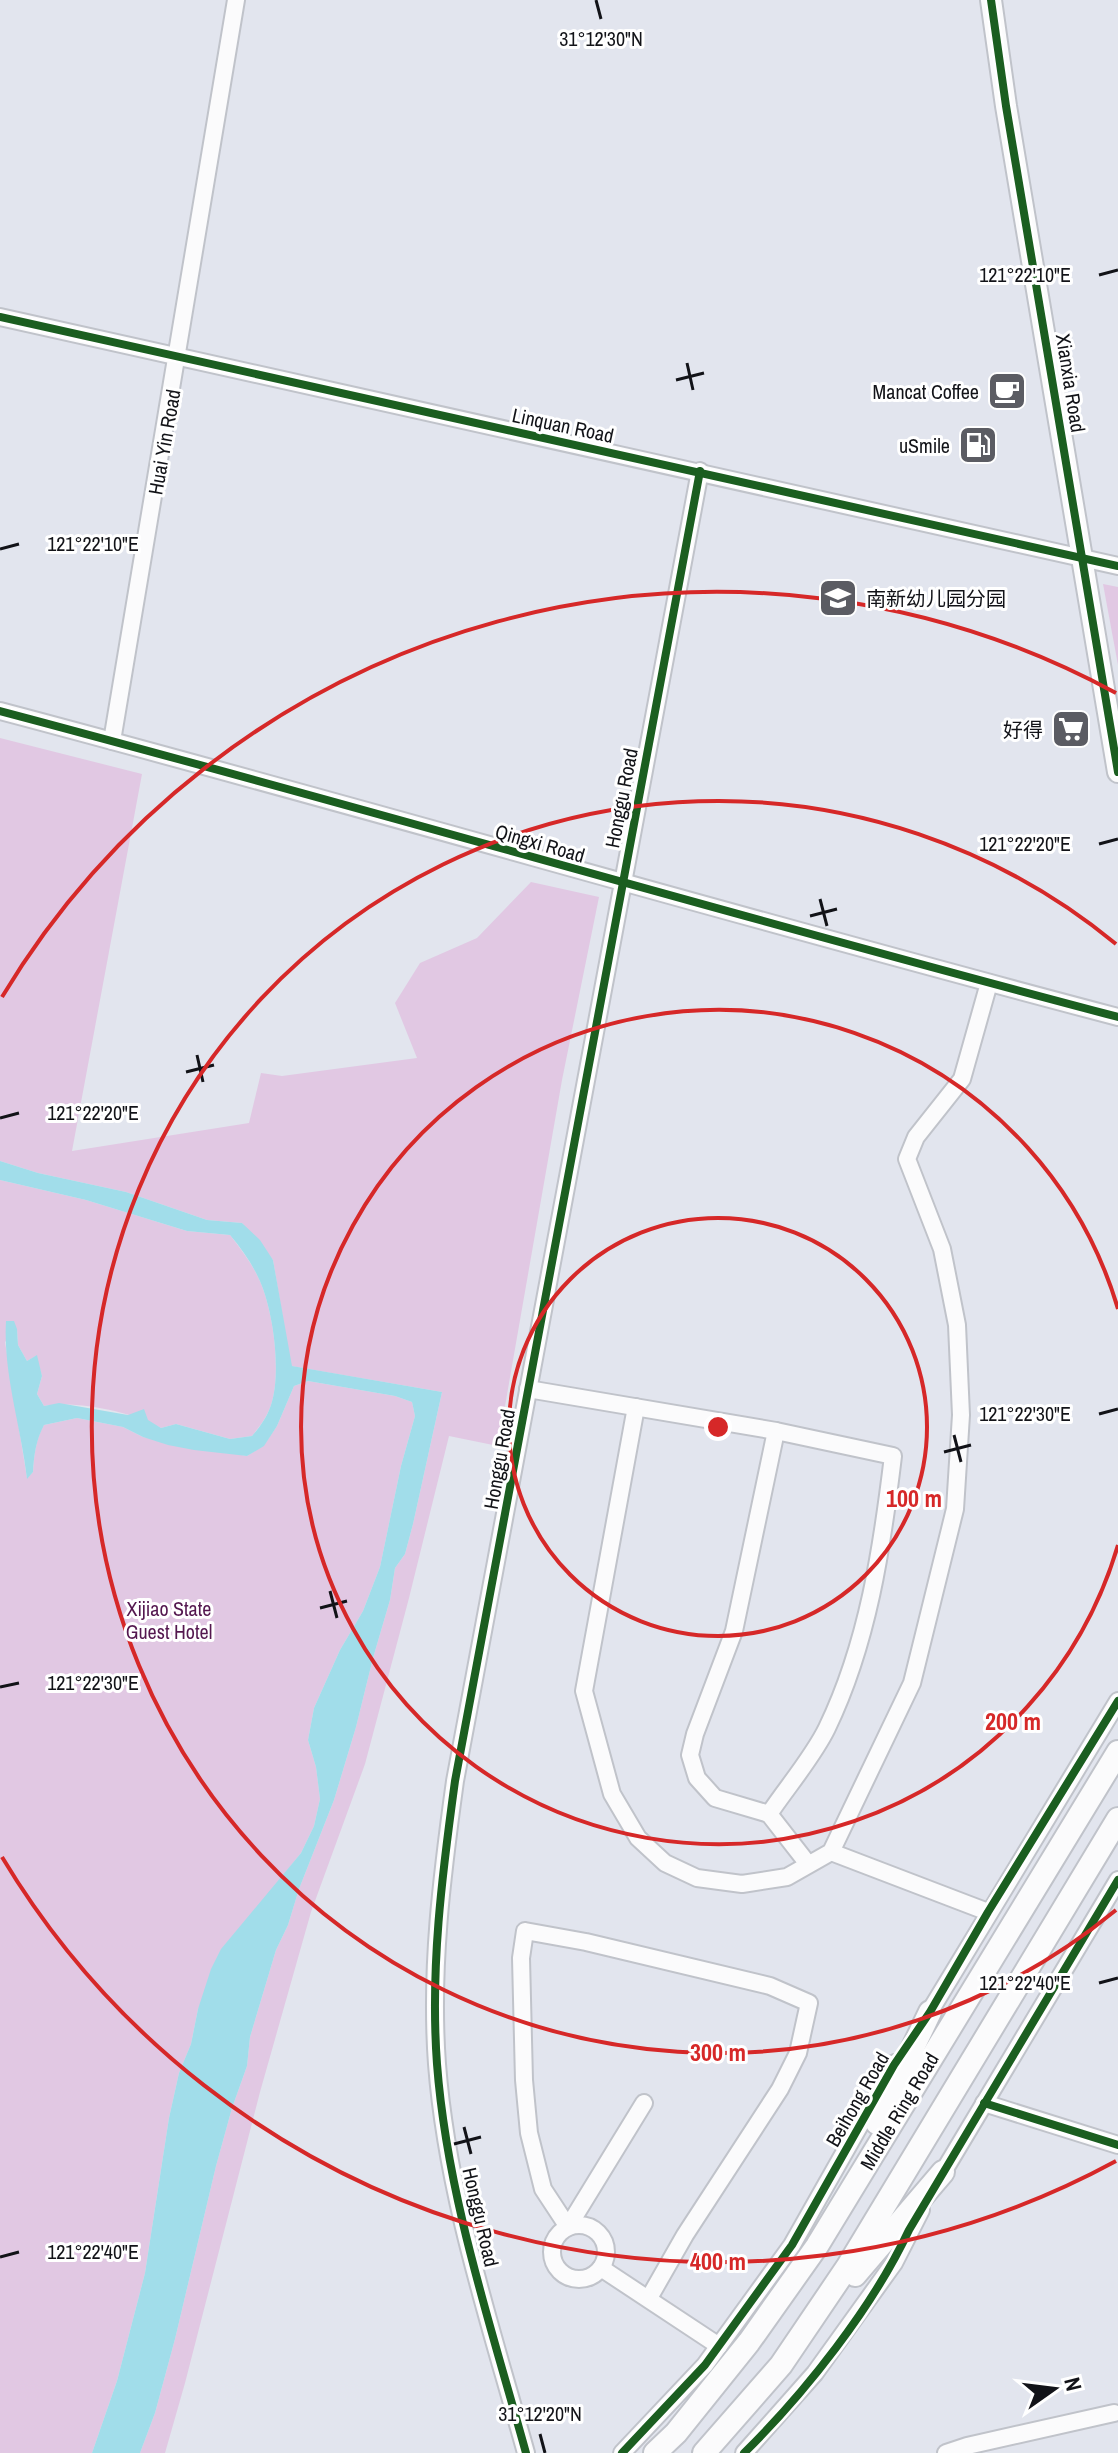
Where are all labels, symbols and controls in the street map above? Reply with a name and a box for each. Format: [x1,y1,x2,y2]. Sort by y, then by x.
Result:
text: 31°12'30"N [559,25,643,52]
text: 121°22'10"E [979,261,1071,288]
street label: Xianxia Road [1050,332,1092,434]
cafe icon: Mancat Coffee [986,370,1028,412]
place label: Mancat Coffee [873,378,979,405]
street label: Huai Yin Road [141,387,187,497]
street label: Linquan Road [510,401,616,449]
fuel station icon: uSmile [957,424,999,466]
place label: uSmile [899,432,950,459]
text: 121°22'10"E [47,530,139,557]
school or university icon: 南新幼儿园分园 [817,577,859,619]
place label: 南新幼儿园分园 [866,585,1006,612]
supermarket icon: 好得 [1050,708,1092,750]
place label: 好得 [1003,716,1043,743]
street label: Honggu Road [598,746,644,850]
street label: Qingxi Road [492,817,588,869]
text: 121°22'20"E [979,830,1071,857]
text: 121°22'20"E [47,1099,139,1126]
text: 121°22'30"E [979,1400,1071,1427]
street label: Honggu Road [477,1407,521,1511]
centre of rings [704,1413,732,1441]
text: 100 m [886,1482,942,1514]
park label: Xijiao State Guest Hotel [126,1595,212,1645]
text: 121°22'30"E [47,1669,139,1696]
text: 200 m [985,1705,1041,1737]
text: 121°22'40"E [979,1969,1071,1996]
text: 300 m [690,2036,746,2068]
street label: Beihong Road [819,2047,895,2151]
street label: Middle Ring Road [853,2047,945,2175]
street label: Honggu Road [456,2165,506,2269]
text: 121°22'40"E [47,2238,139,2265]
text: 400 m [690,2245,746,2277]
north arrow [1014,2349,1094,2429]
text: N [1057,2374,1090,2394]
text: 31°12'20"N [498,2400,582,2427]

